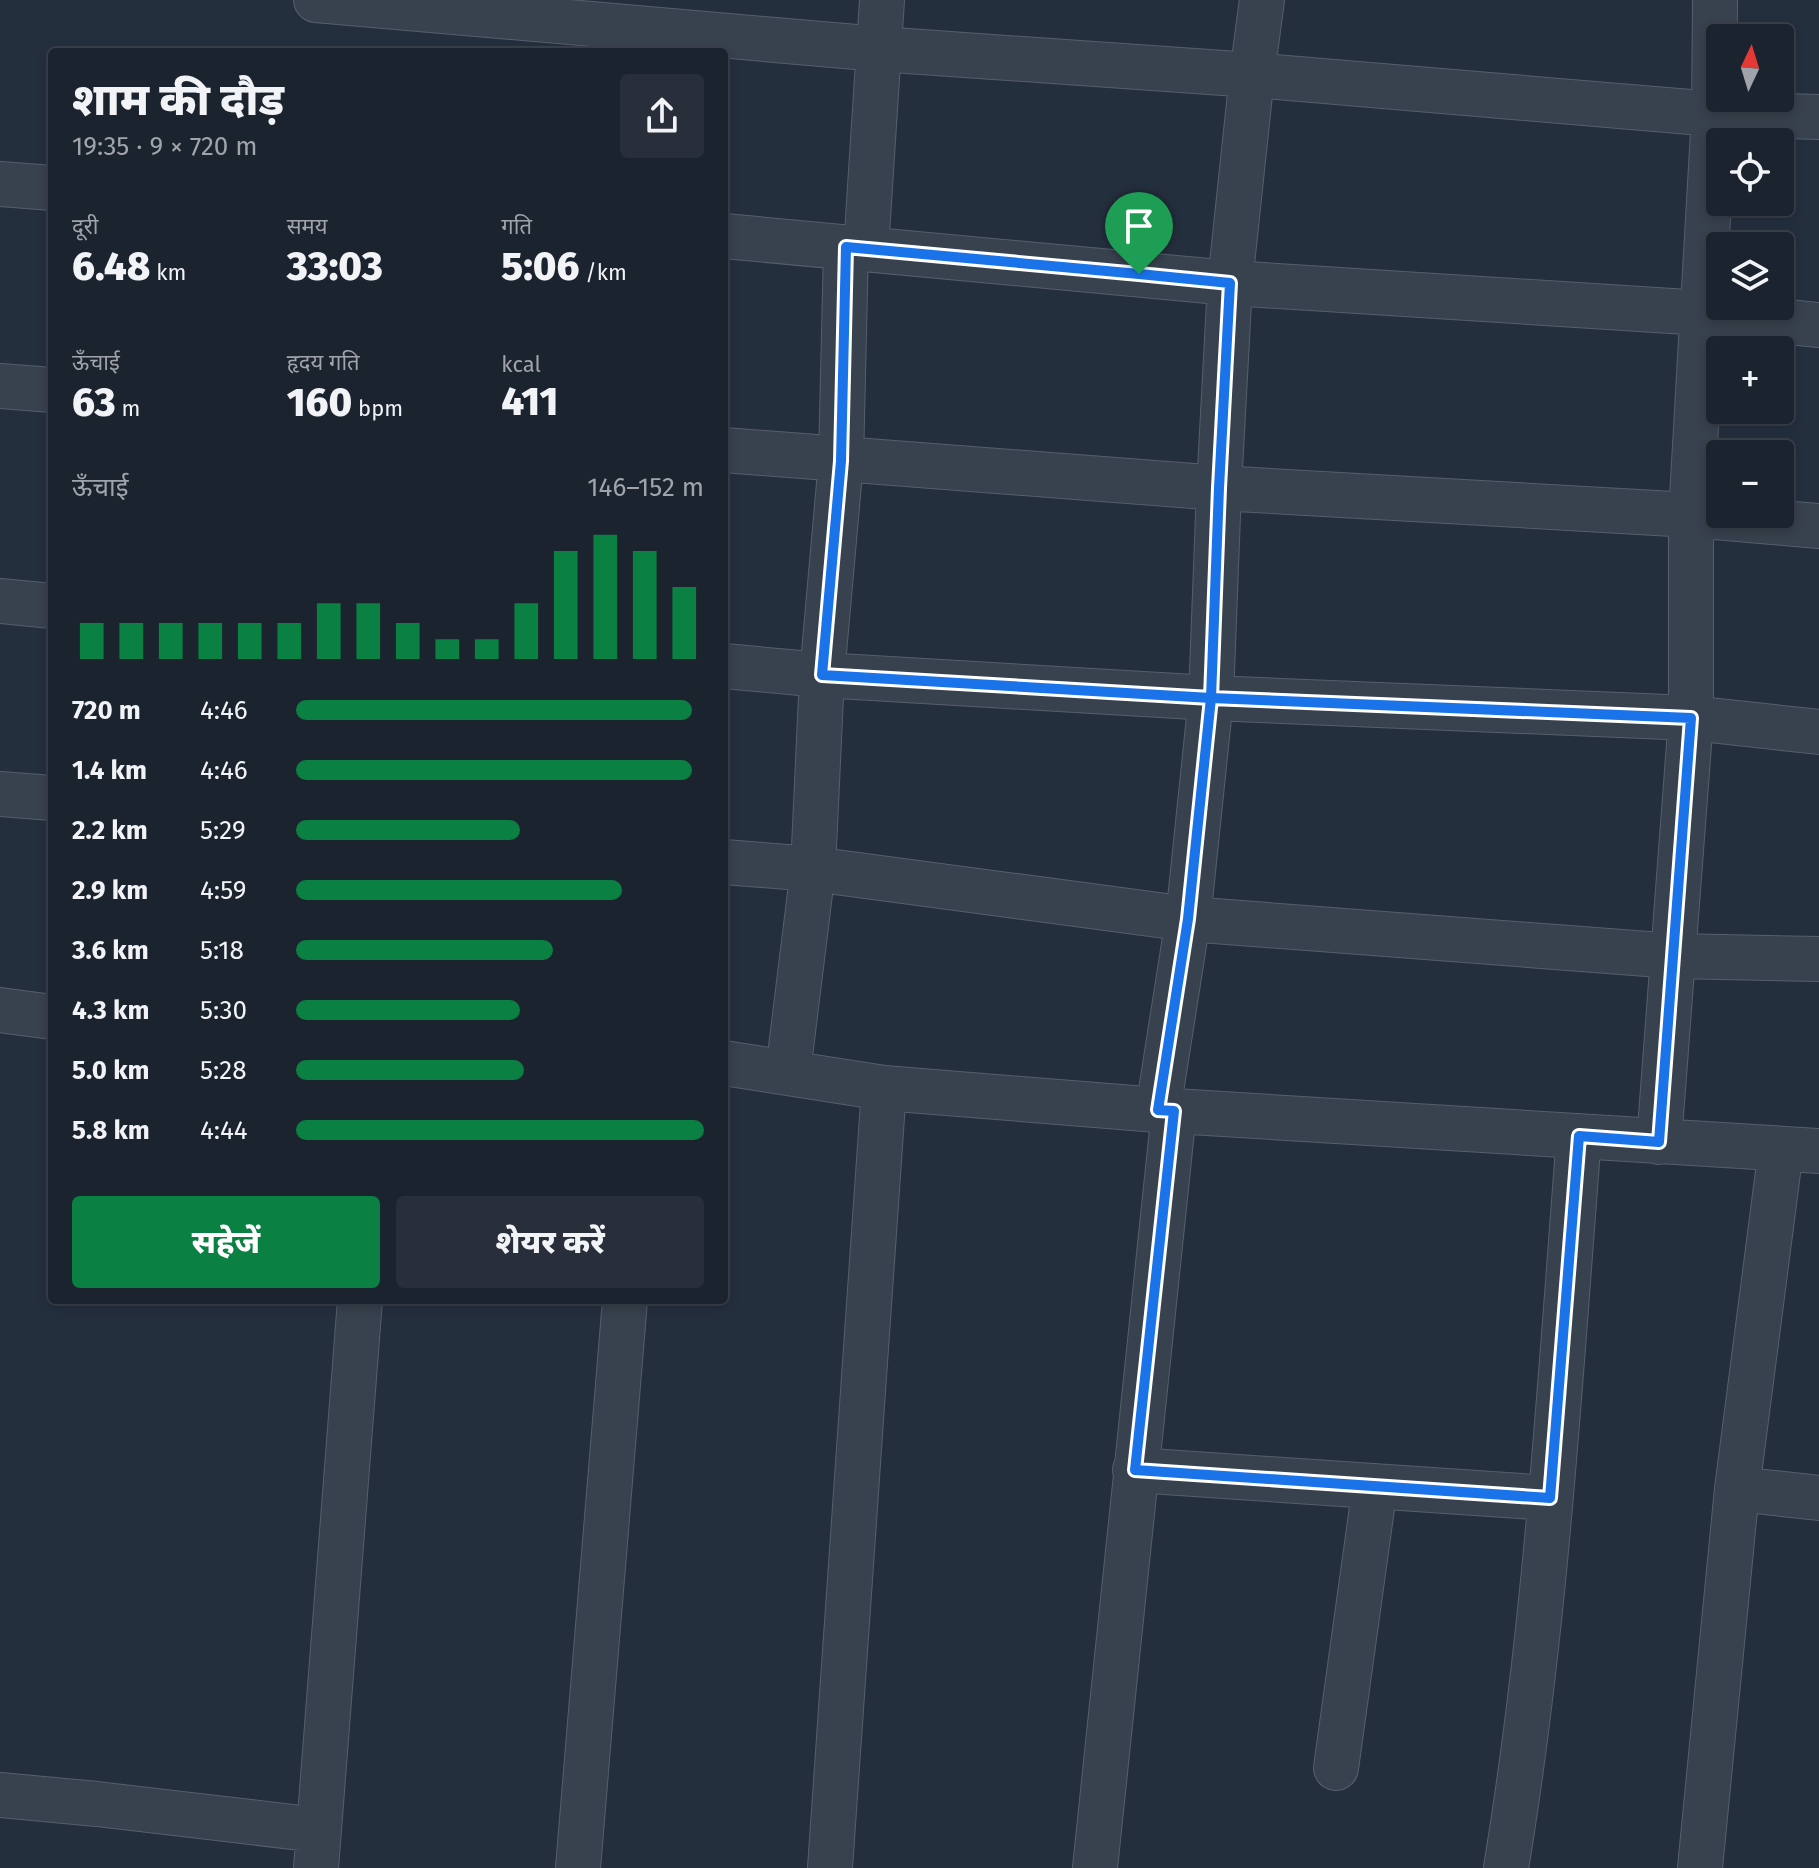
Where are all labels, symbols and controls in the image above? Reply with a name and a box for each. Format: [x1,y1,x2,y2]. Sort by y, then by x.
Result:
north arrow [1706,24,1794,112]
map controls [1706,24,1794,528]
text: शाम की दौड़ [72,74,284,127]
button: share [620,74,704,158]
button: locate [1706,128,1794,216]
text: 19:35 · 9 × 720 m [72,131,258,162]
pin [1105,192,1173,274]
icon: arrive [1117,204,1161,248]
text: दूरी [72,213,98,240]
text: समय [287,213,327,240]
text: गति [501,213,532,240]
button: layers [1706,232,1794,320]
text: 6.48 [72,243,150,291]
text: 33:03 [287,243,383,291]
text: 5:06 [501,243,579,291]
text: km [150,259,186,286]
text: /km [579,259,627,286]
button: + [1706,336,1794,424]
text: ऊँचाई [72,349,120,376]
text: हृदय गति [287,349,360,376]
text: kcal [501,351,541,378]
text: 411 [501,378,558,426]
text: 63 [72,379,116,427]
text: 160 [287,379,352,427]
text: m [116,395,140,422]
text: bpm [352,395,403,422]
button: − [1706,440,1794,528]
text: ऊँचाई [72,472,128,503]
text: 146–152 m [587,472,704,503]
text: 720 m [72,695,141,726]
text: 4:46 [200,695,248,726]
text: 1.4 km [72,755,147,786]
text: 4:46 [200,755,248,786]
text: 2.2 km [72,815,148,846]
text: 5:29 [200,815,246,846]
text: 2.9 km [72,875,148,906]
text: 4:59 [200,875,246,906]
text: 3.6 km [72,935,149,966]
text: 5:18 [200,935,244,966]
text: 4.3 km [72,995,149,1026]
text: 5:30 [200,995,247,1026]
text: 5.0 km [72,1055,150,1086]
text: 5:28 [200,1055,246,1086]
text: 5.8 km [72,1115,150,1146]
text: 4:44 [200,1115,248,1146]
button: सहेजें [72,1196,380,1288]
button: शेयर करें [396,1196,704,1288]

